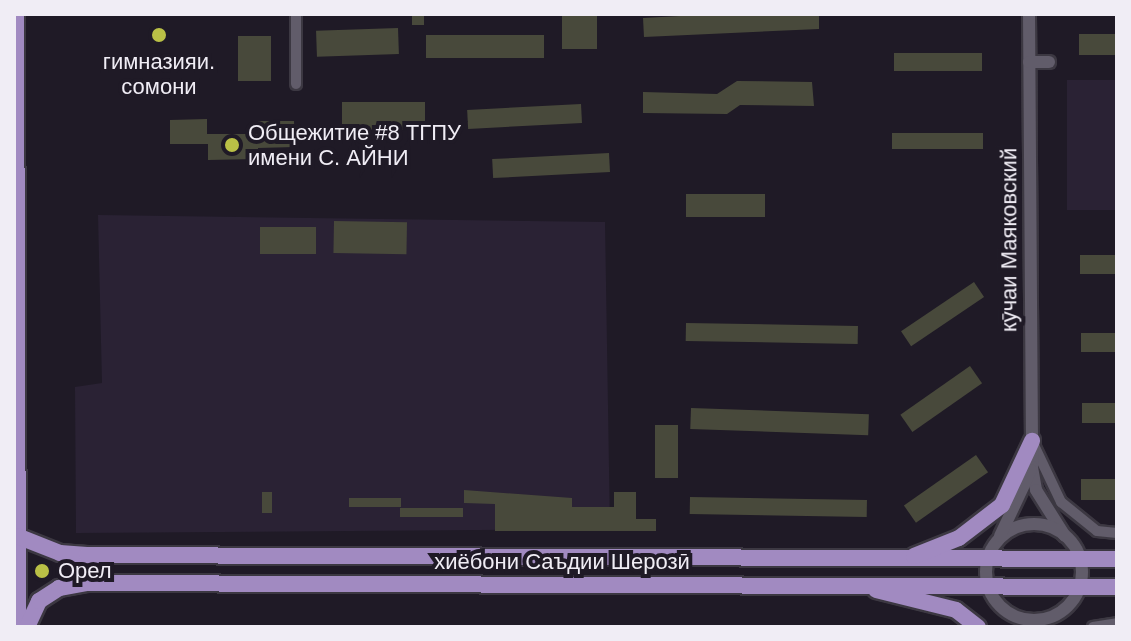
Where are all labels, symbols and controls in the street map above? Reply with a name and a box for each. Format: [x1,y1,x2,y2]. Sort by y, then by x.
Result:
marker: гимназияи. сомони [150,26,168,44]
place label: гимназияи. сомони [103,48,215,100]
place label: Общежитие #8 ТГПУ имени С. АЙНИ [248,119,461,170]
marker: Общежитие #8 ТГПУ имени С. АЙНИ [223,136,241,154]
street label: кӯчаи Маяковский [996,148,1022,332]
street label: хиёбони Саъдии Шерозӣ [434,549,690,575]
place label: Орел [58,558,112,584]
marker: Орел [33,562,51,580]

